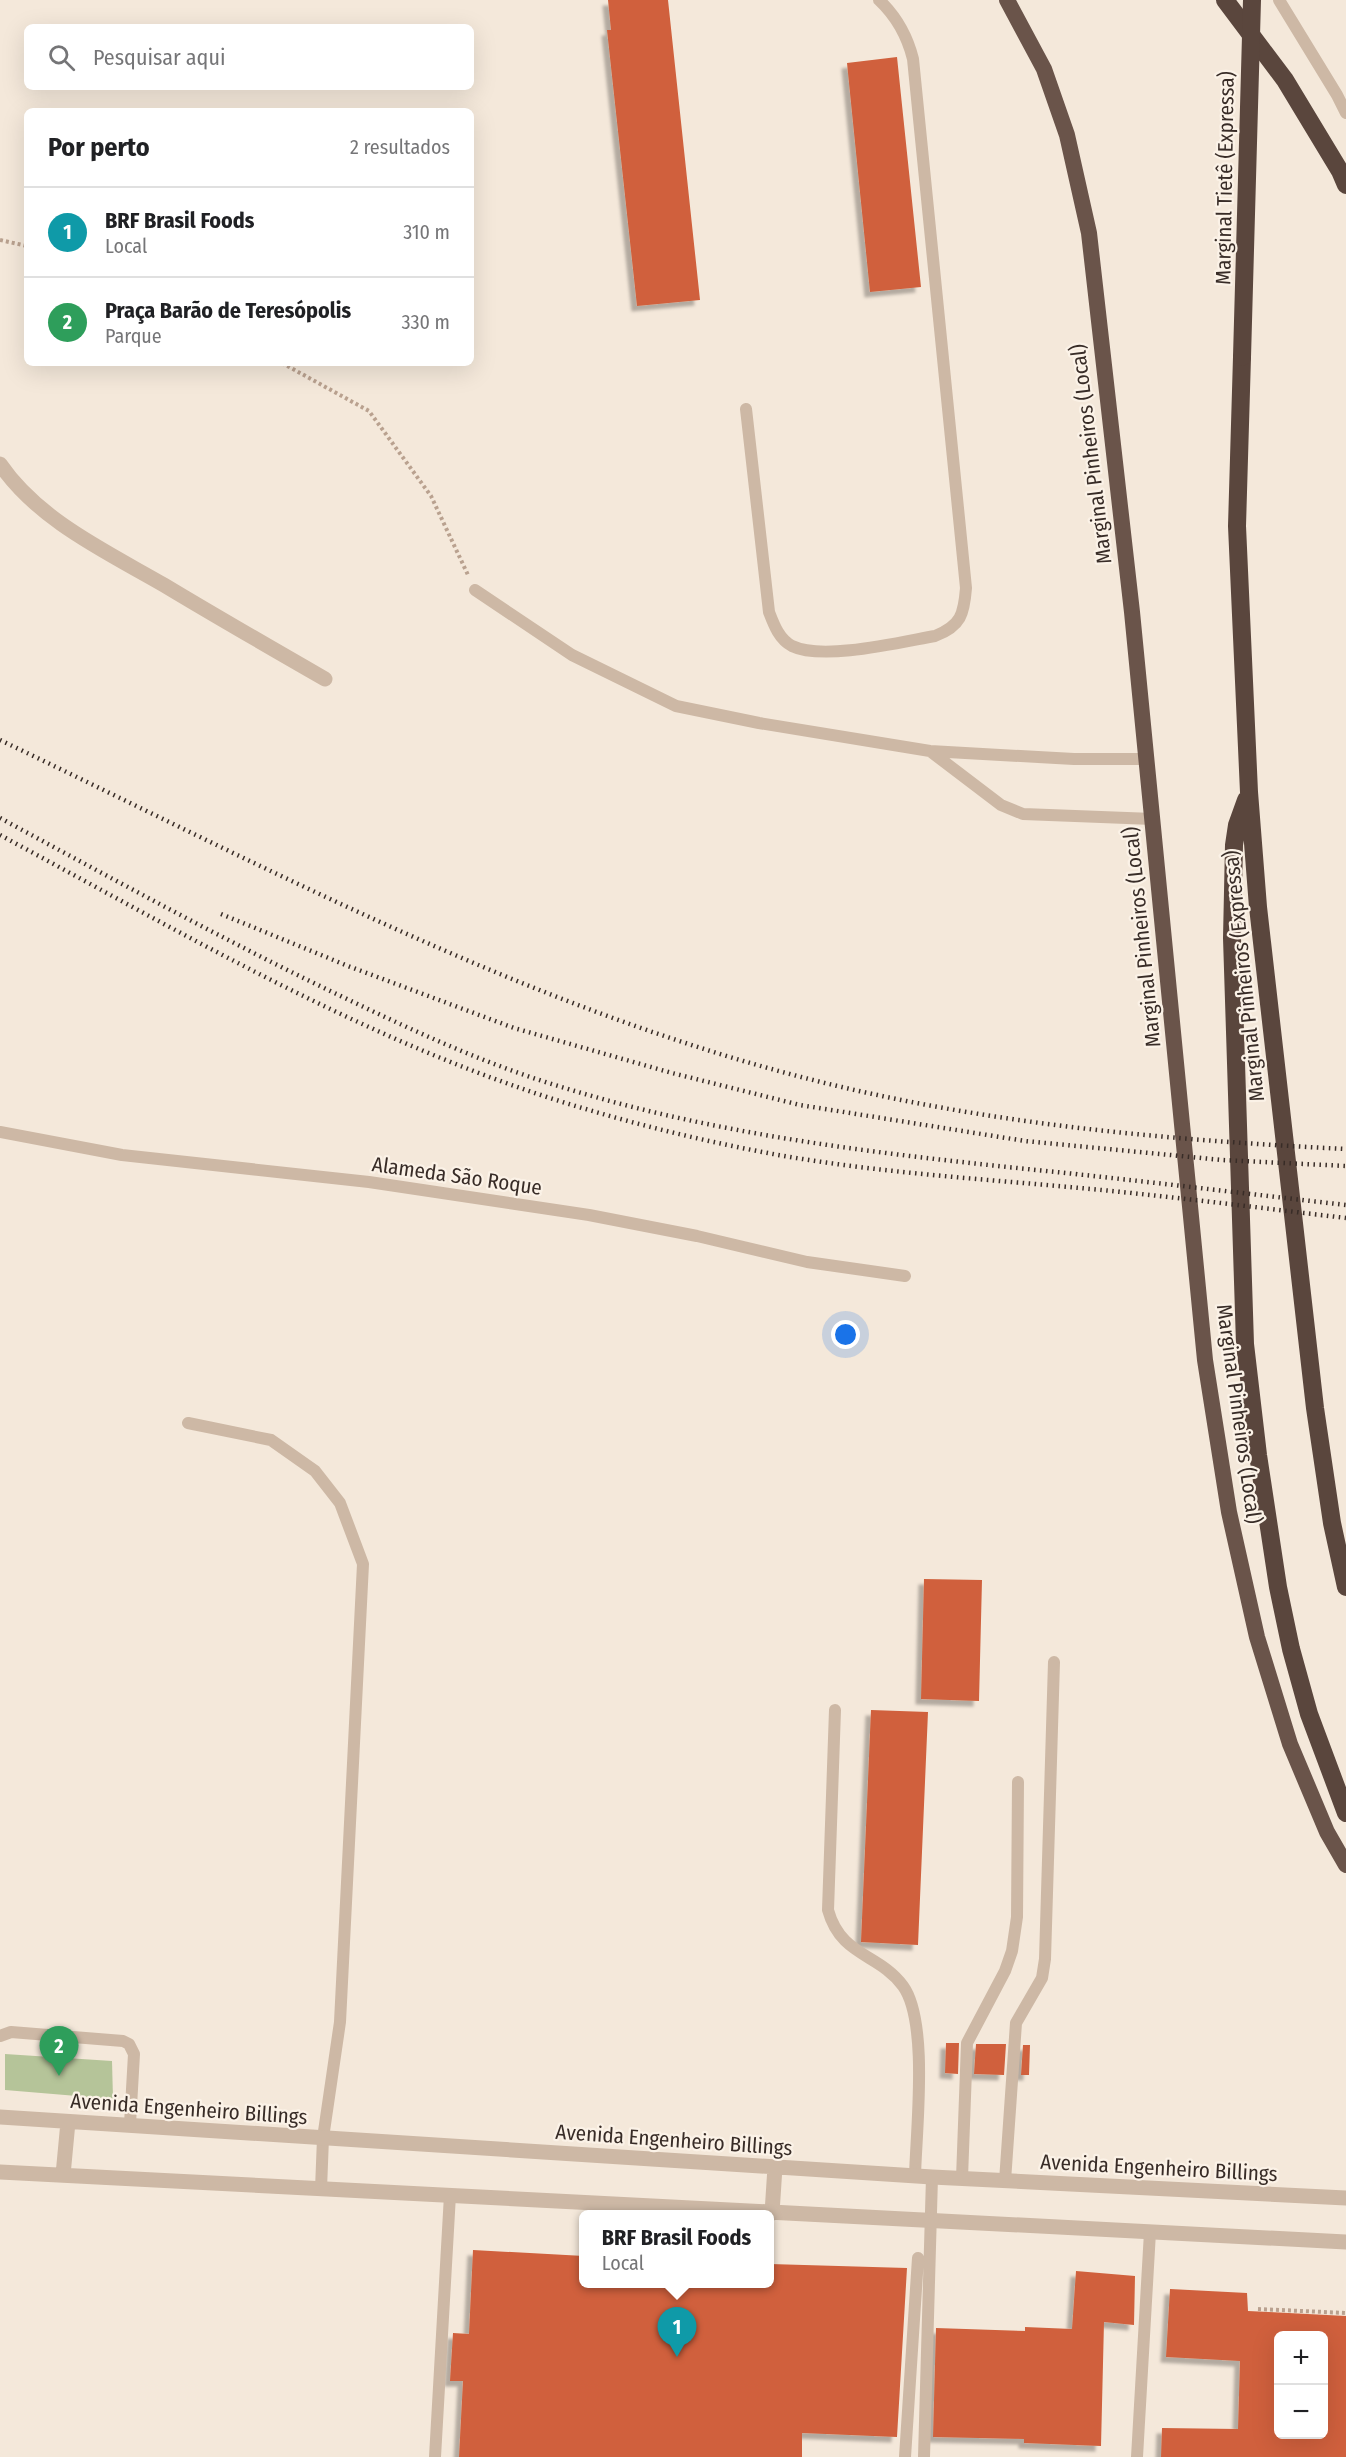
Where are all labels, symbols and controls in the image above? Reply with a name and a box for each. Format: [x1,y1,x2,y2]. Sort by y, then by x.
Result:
search box [24,24,474,90]
icon: search [45,41,78,74]
text: Pesquisar aqui [93,44,225,71]
street label: Marginal Tietê (Expressa) [1210,71,1240,285]
text: Por perto [48,132,150,163]
text: 2 resultados [350,135,450,159]
text: BRF Brasil Foods [105,207,254,234]
text: 1 [63,220,72,244]
text: 310 m [403,220,450,244]
text: Local [105,234,147,258]
text: Praça Barão de Teresópolis [105,297,351,324]
text: 2 [63,310,72,334]
text: 330 m [401,310,450,334]
text: Parque [105,324,162,348]
street label: Marginal Pinheiros (Local) [1065,342,1117,566]
street label: Marginal Pinheiros (Local) [1117,825,1167,1049]
street label: Marginal Pinheiros (Expressa) [1218,849,1270,1103]
street label: Alameda São Roque [370,1151,544,1201]
street label: Marginal Pinheiros (Local) [1211,1303,1267,1525]
your location [831,1320,860,1349]
pin: 2 [40,2026,78,2076]
street label: Avenida Engenheiro Billings [70,2088,308,2130]
street label: Avenida Engenheiro Billings [555,2119,793,2161]
street label: Avenida Engenheiro Billings [1040,2149,1278,2187]
popup [579,2210,774,2288]
text: BRF Brasil Foods [602,2224,751,2251]
text: Local [602,2251,644,2275]
pin: 1 [658,2308,696,2357]
map controls [1274,2331,1328,2439]
button: + [1274,2331,1328,2385]
button: − [1274,2385,1328,2439]

